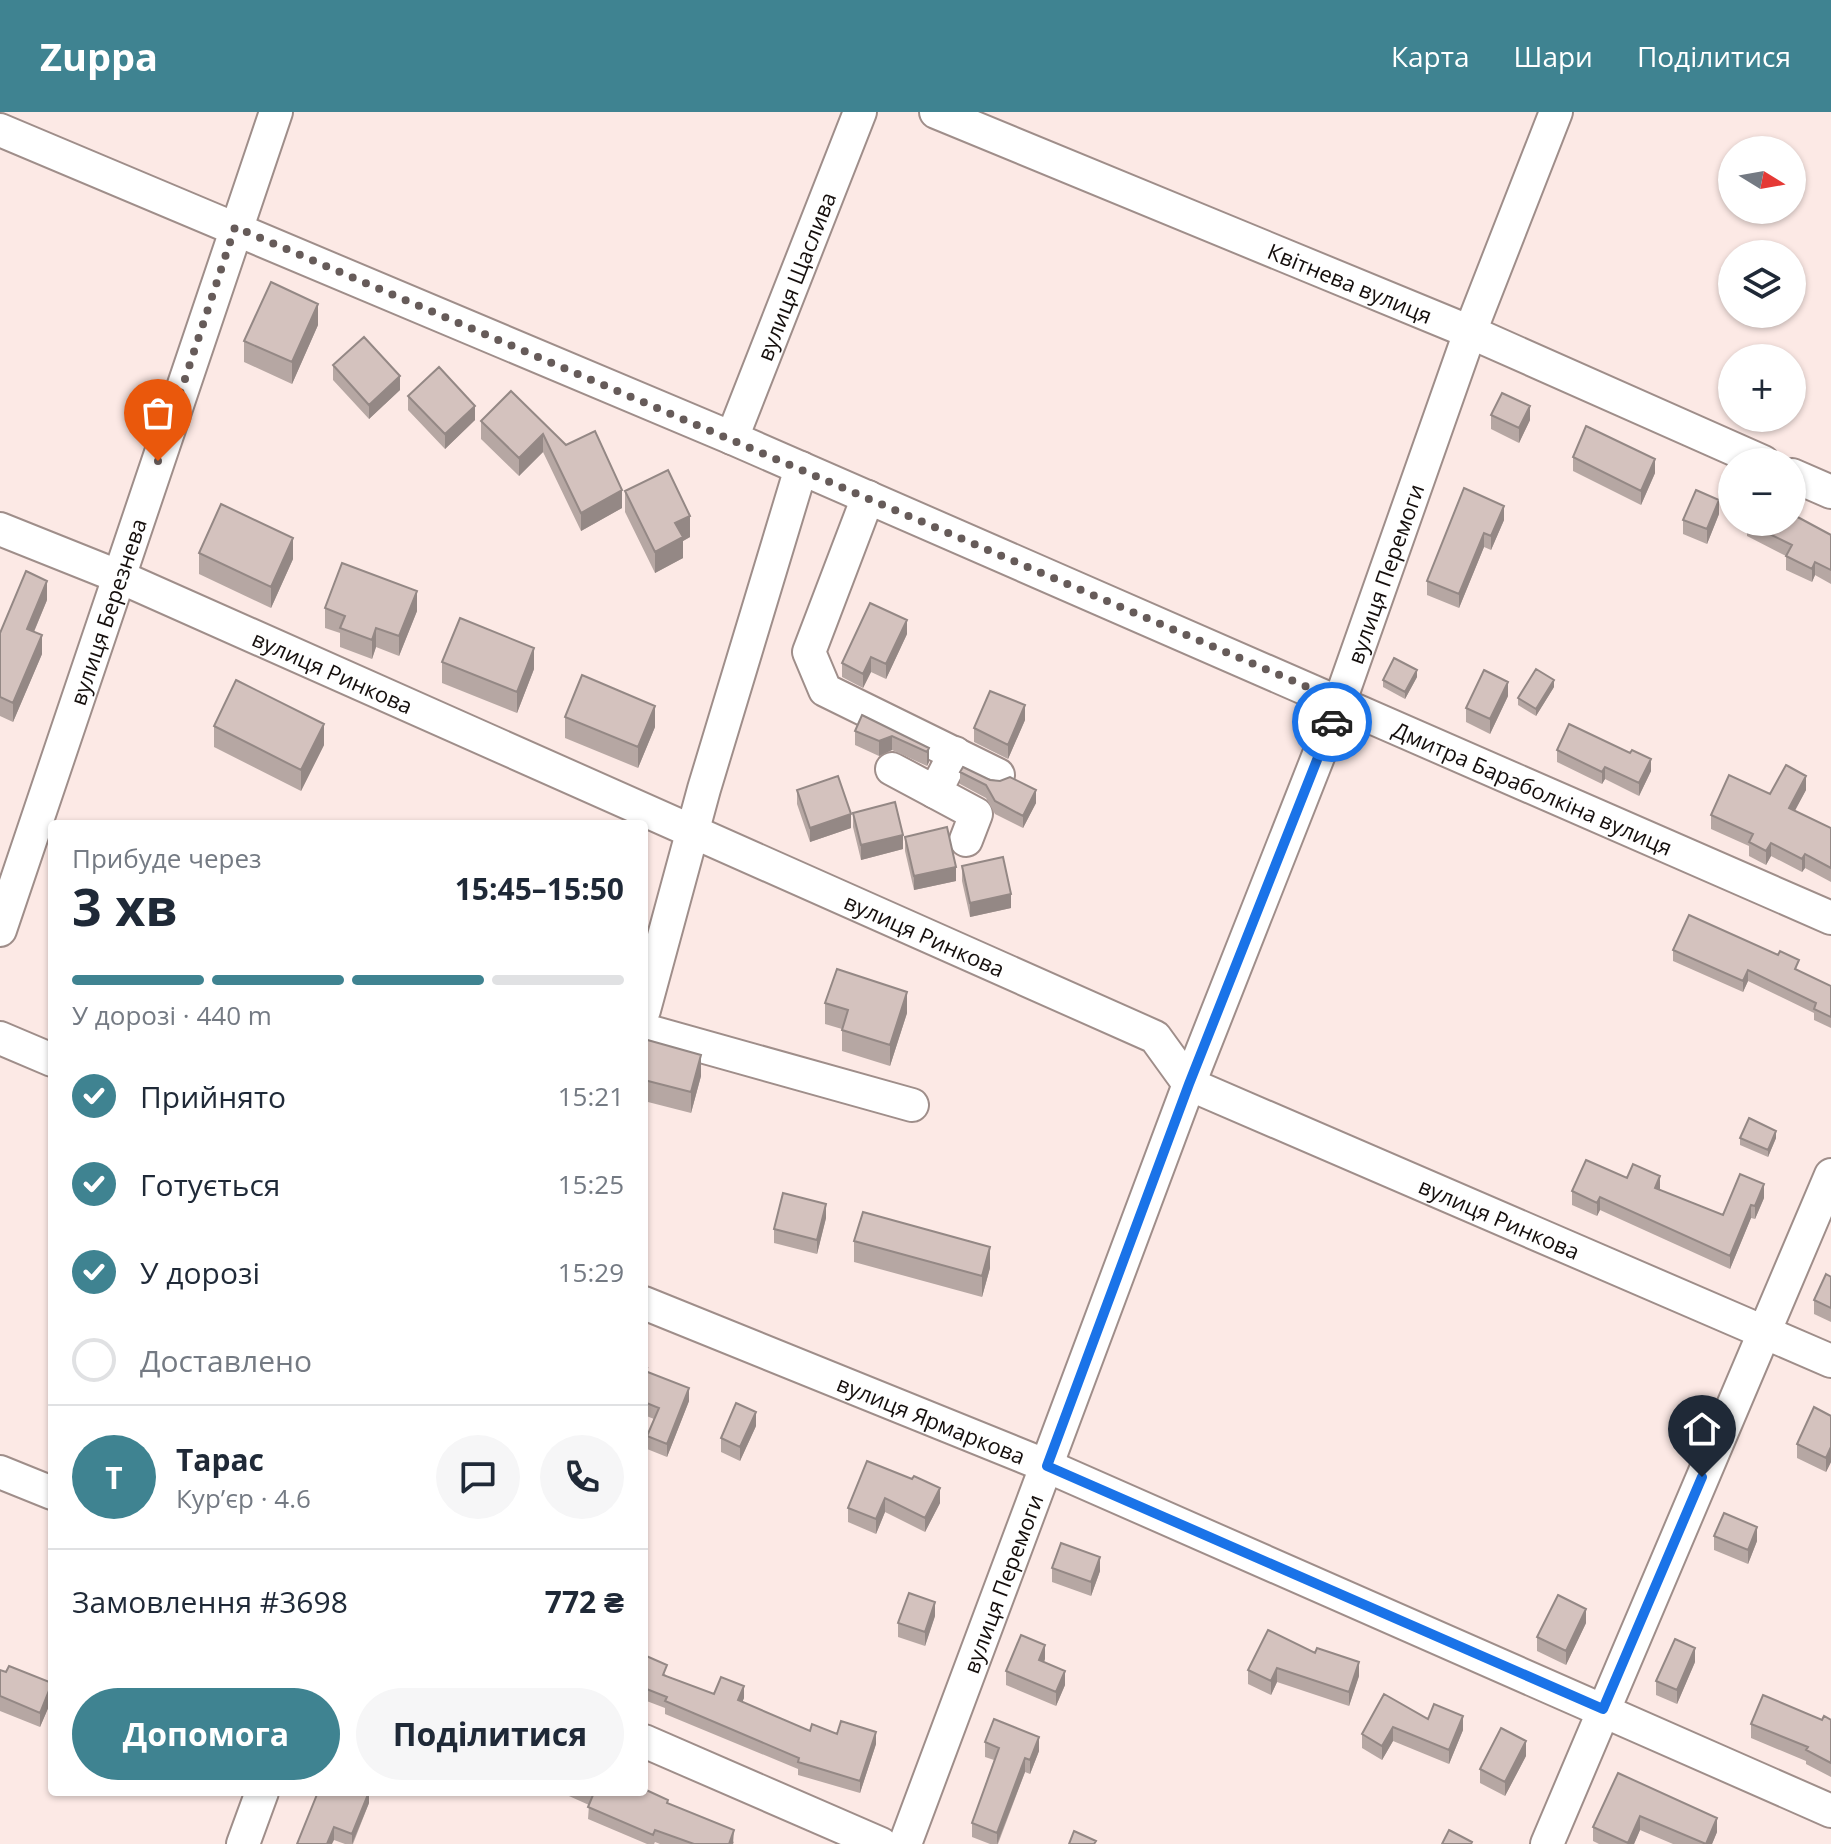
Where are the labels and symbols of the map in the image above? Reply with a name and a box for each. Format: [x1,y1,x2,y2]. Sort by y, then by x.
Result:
north arrow [1718,136,1806,224]
street label: вулиця Щаслива [749,187,842,365]
street label: Квітнева вулиця [1264,235,1437,330]
pin [124,379,192,461]
street label: вулиця Перемоги [1339,480,1430,668]
street label: вулиця Березнева [62,514,153,709]
street label: вулиця Ринкова [248,623,418,720]
courier [1292,682,1372,762]
street label: Дмитра Бараболкіна вулиця [1388,713,1677,862]
street label: вулиця Ринкова [840,886,1010,983]
street label: вулиця Ринкова [1414,1170,1585,1266]
street label: вулиця Ярмаркова [833,1368,1030,1471]
pin [1668,1395,1736,1477]
street label: вулиця Перемоги [955,1490,1049,1677]

